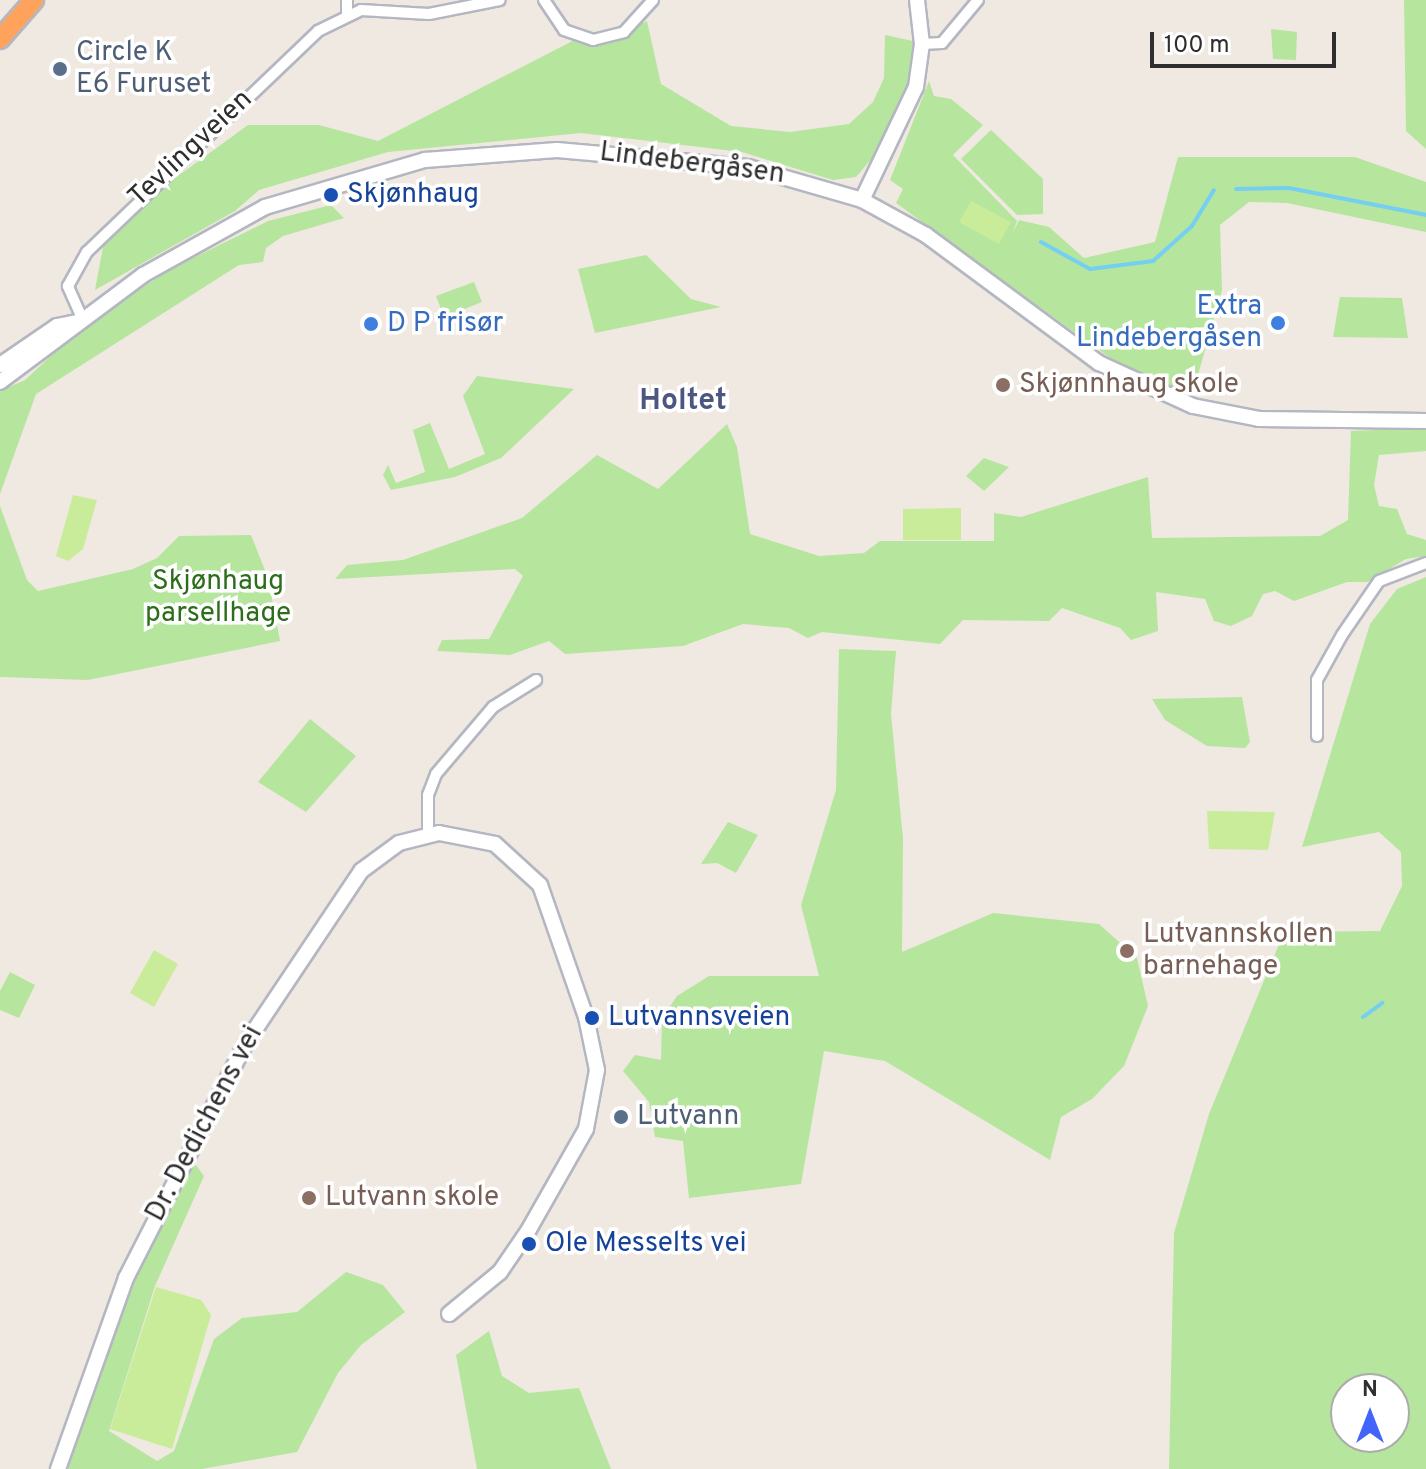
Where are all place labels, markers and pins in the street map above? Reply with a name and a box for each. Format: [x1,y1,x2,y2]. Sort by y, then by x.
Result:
place label: Circle K E6 Furuset [76,36,211,102]
marker: Circle K E6 Furuset [51,60,69,78]
place label: Skjønhaug [347,178,479,212]
marker: Skjønhaug [322,186,340,204]
place label: Extra Lindebergåsen [1076,290,1262,356]
place label: D P frisør [387,307,503,341]
marker: Extra Lindebergåsen [1269,314,1287,332]
marker: D P frisør [362,315,380,333]
place label: Skjønnhaug skole [1019,368,1239,402]
marker: Skjønnhaug skole [994,376,1012,394]
place label: Lutvannskollen barnehage [1143,918,1334,984]
marker: Lutvannskollen barnehage [1118,942,1136,960]
place label: Lutvannsveien [608,1001,790,1035]
marker: Lutvannsveien [583,1009,601,1027]
place label: Lutvann [637,1100,739,1134]
marker: Lutvann [612,1108,630,1126]
place label: Lutvann skole [325,1181,499,1215]
marker: Lutvann skole [300,1189,318,1207]
place label: Ole Messelts vei [545,1227,747,1261]
marker: Ole Messelts vei [520,1235,538,1253]

